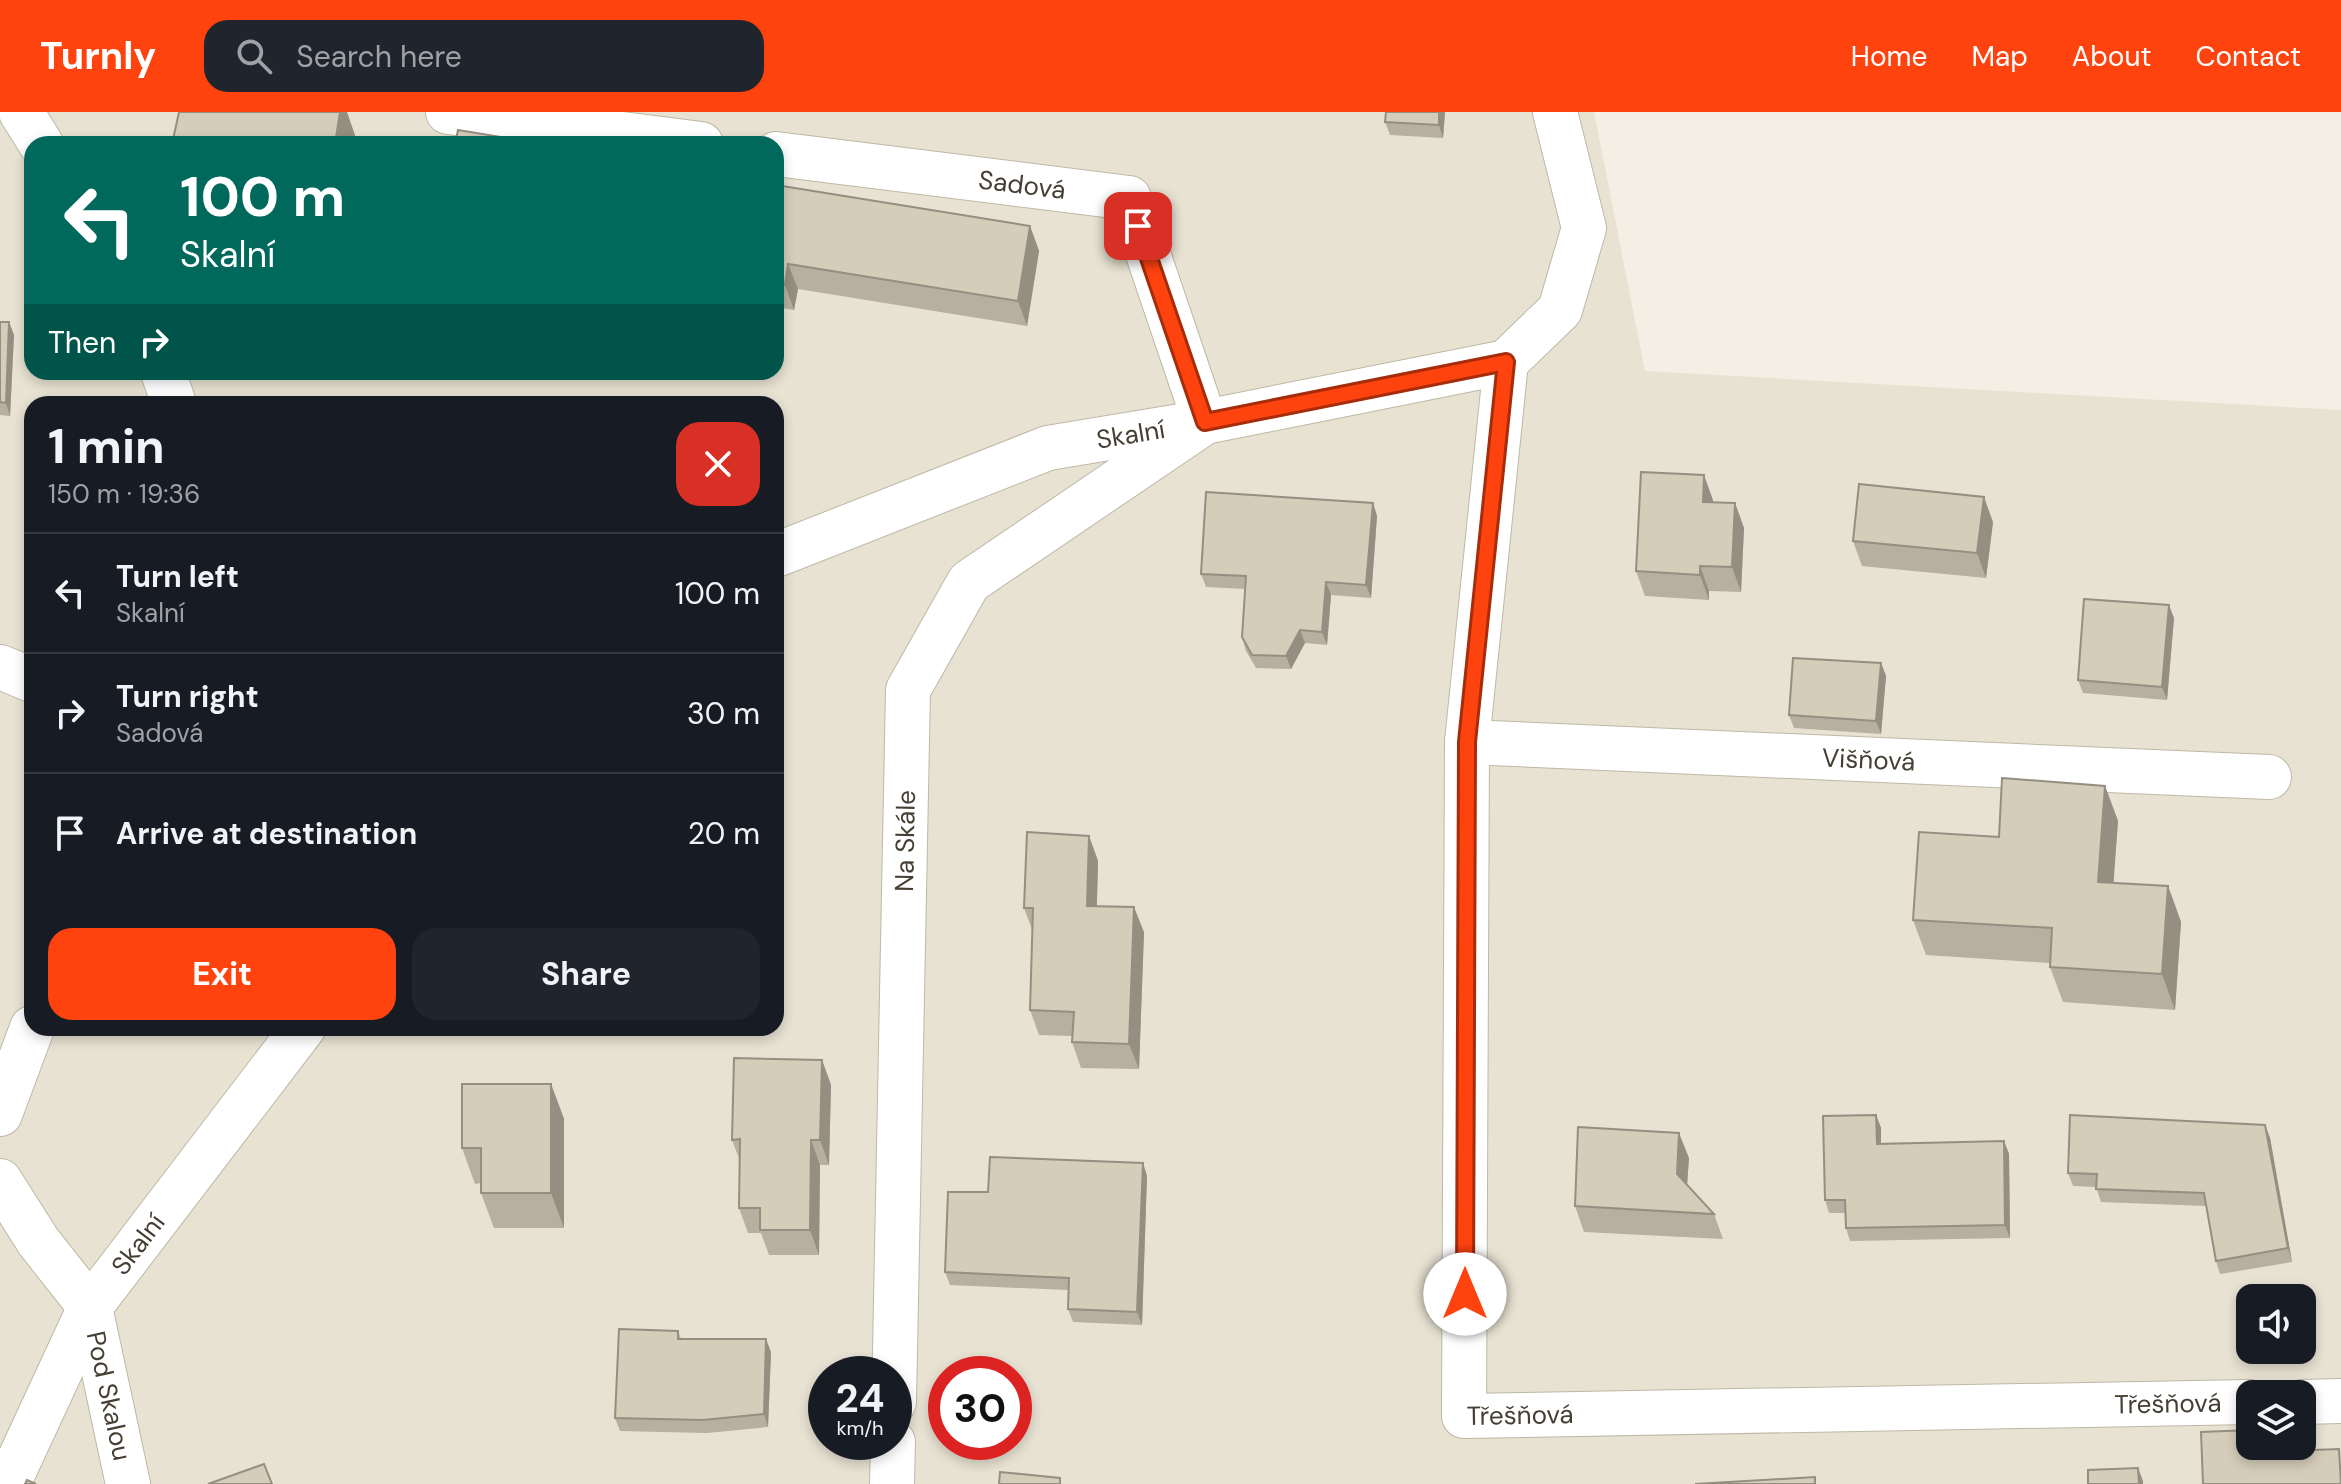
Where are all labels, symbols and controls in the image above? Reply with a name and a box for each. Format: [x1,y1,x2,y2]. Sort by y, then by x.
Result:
search box [204,20,764,92]
text: Turnly [40,31,156,81]
icon: search [232,34,276,78]
text: Search here [296,37,462,76]
text: Home [1851,38,1927,75]
text: Map [1971,38,2028,75]
text: About [2072,38,2151,75]
text: Contact [2195,38,2301,75]
text: 100 m [180,160,345,233]
street label: Sadová [977,162,1068,207]
icon: left [48,168,152,272]
pin [1104,192,1172,260]
icon: arrive [1116,204,1160,248]
text: Skalní [180,231,275,278]
icon: right [132,320,176,364]
text: Then [48,323,116,362]
street label: Skalní [1094,412,1168,457]
text: 1 min [48,415,165,478]
button: close [676,422,760,506]
text: 150 m · 19:36 [48,477,200,511]
text: Turn left [116,557,239,596]
icon: left [48,571,92,615]
text: 100 m [675,574,760,613]
text: Skalní [116,596,185,630]
text: Turn right [116,677,259,716]
icon: right [48,691,92,735]
text: 30 m [687,694,760,733]
text: Sadová [116,716,204,750]
street label: Višňová [1821,741,1916,779]
street label: Na Skále [887,790,923,892]
icon: arrive [48,811,92,855]
text: Arrive at destination [116,814,417,853]
text: 20 m [688,814,760,853]
button: Exit [48,928,396,1020]
button: Share [412,928,760,1020]
street label: Skalní [103,1206,172,1282]
position arrow [1423,1252,1507,1336]
map controls [2236,1284,2316,1460]
button: sound [2236,1284,2316,1364]
street label: Pod Skalou [79,1328,140,1464]
speed limit sign: 30 [928,1356,1032,1460]
text: 24 [836,1372,884,1424]
button: layers [2236,1380,2316,1460]
street label: Třešňová [2114,1386,2222,1421]
street label: Třešňová [1466,1397,1574,1433]
text: km/h [836,1415,884,1441]

